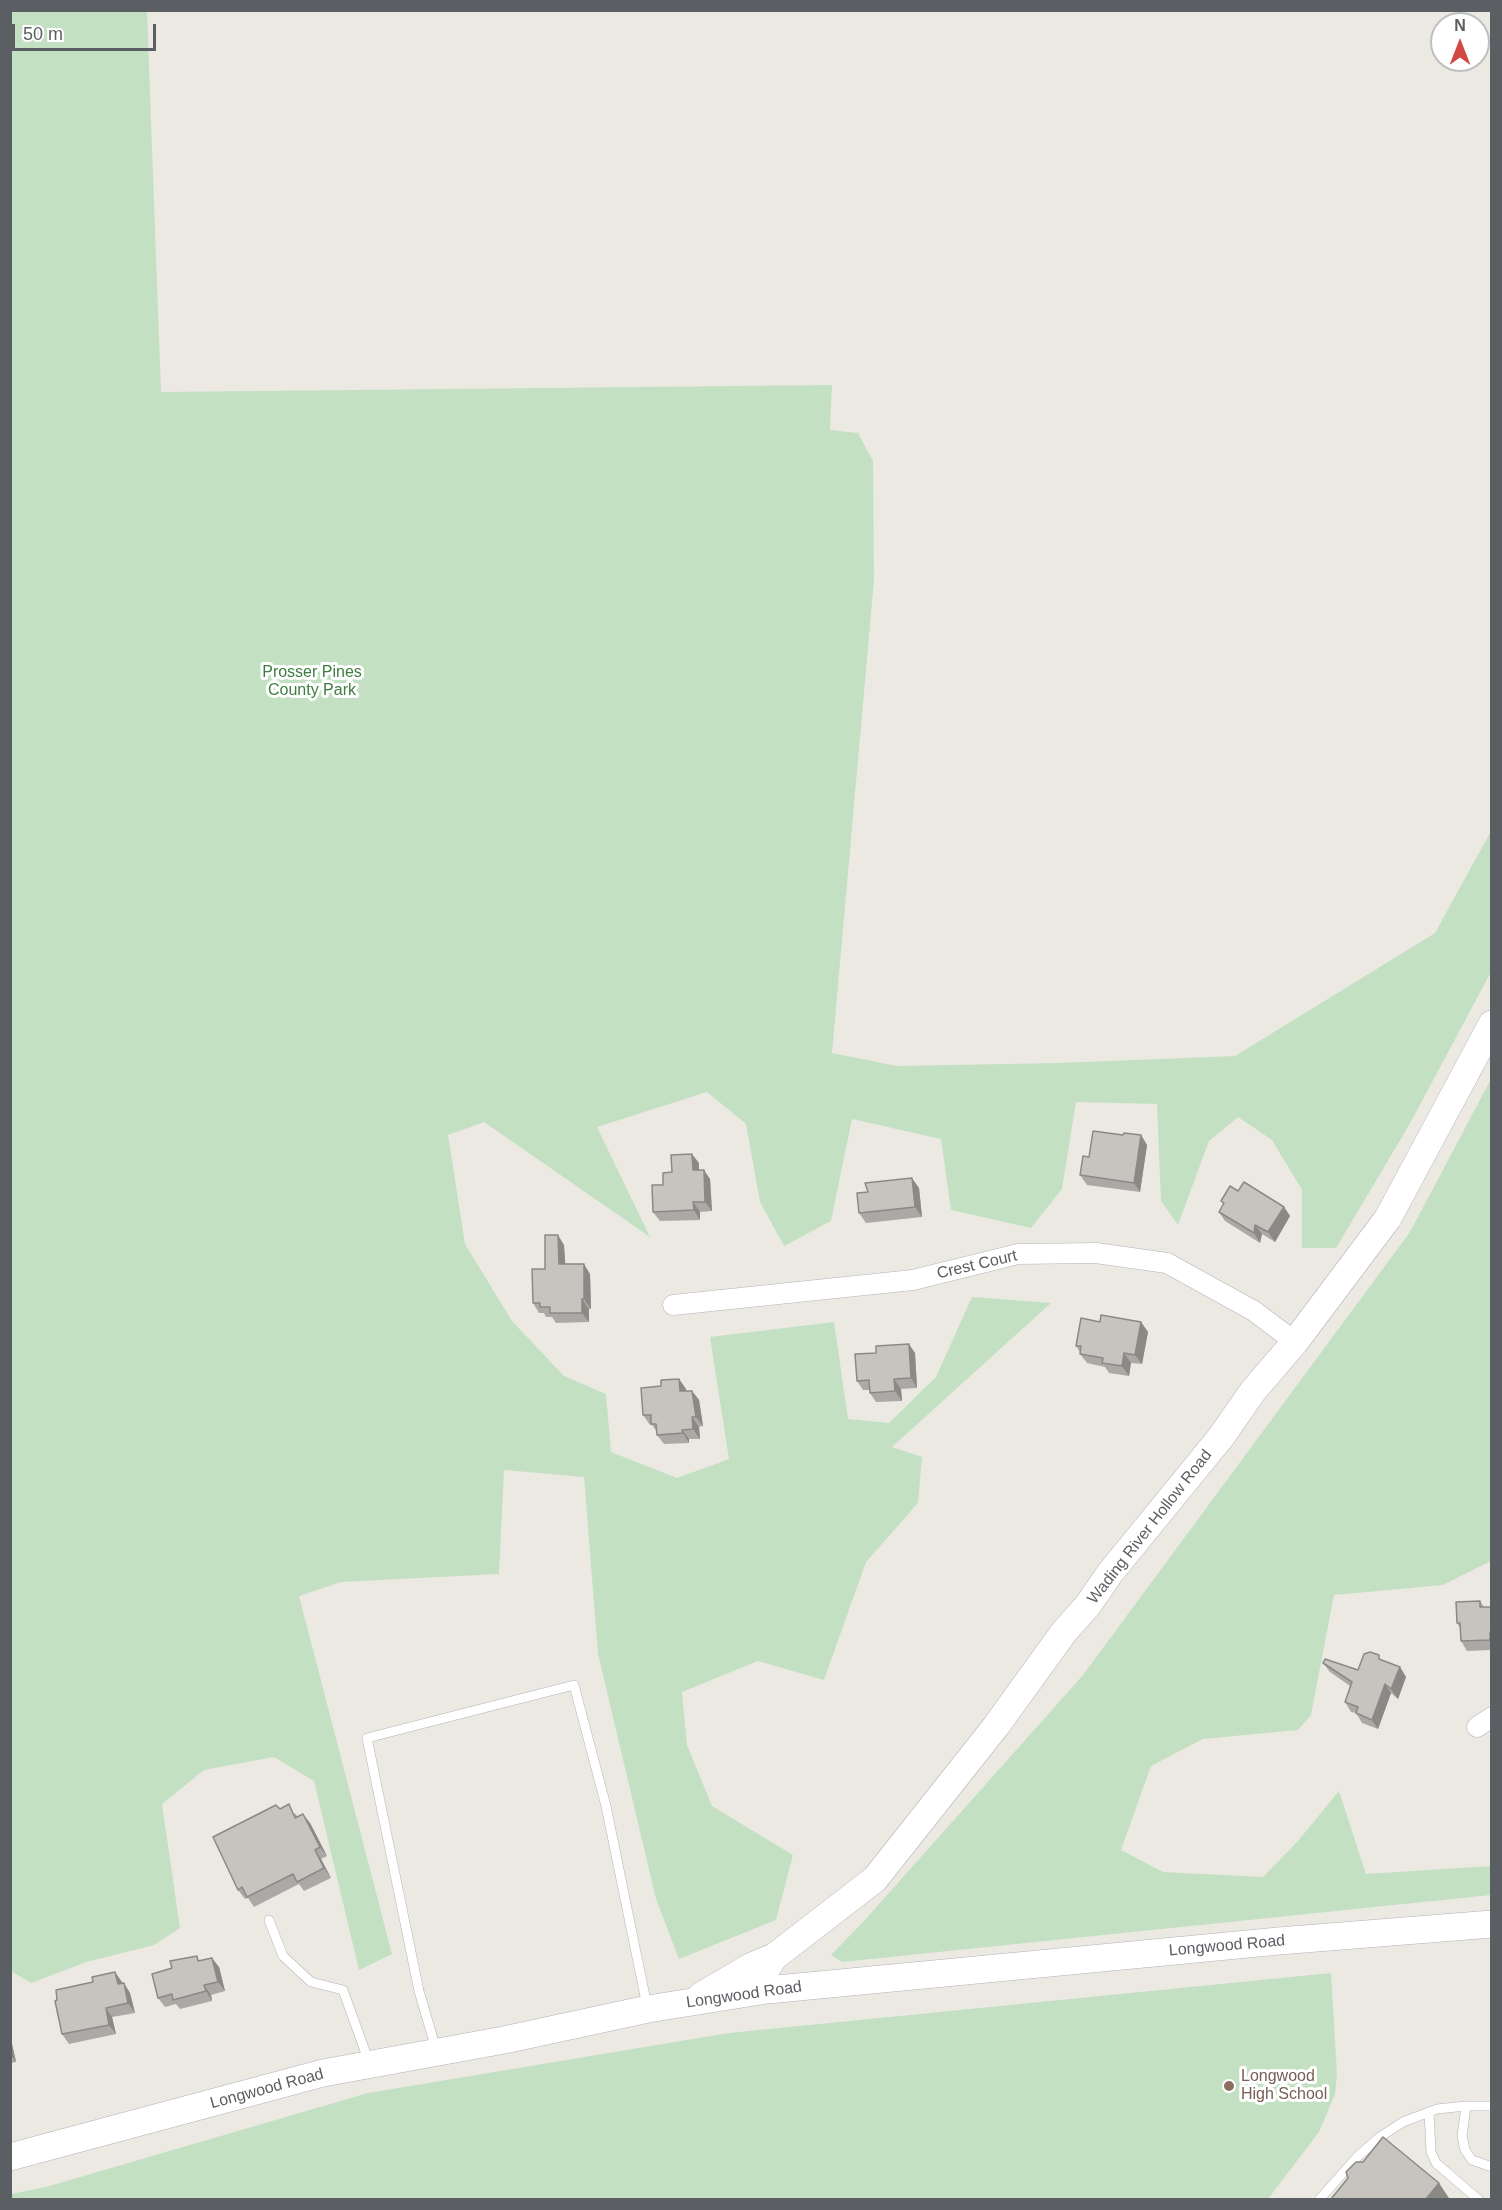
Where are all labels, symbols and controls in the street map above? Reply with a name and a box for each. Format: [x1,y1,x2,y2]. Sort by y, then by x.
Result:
scale bar [15,12,159,50]
north arrow [1430,12,1490,72]
text: N [1454,17,1466,34]
text: 50 m [23,24,63,44]
park label: Prosser Pines County Park [262,663,362,701]
street label: Crest Court [935,1246,1019,1284]
street label: Wading River Hollow Road [1084,1446,1216,1608]
street label: Longwood Road [1168,1931,1286,1961]
street label: Longwood Road [685,1977,803,2013]
street label: Longwood Road [208,2065,326,2113]
place label: Longwood High School [1241,2067,1327,2105]
marker: Longwood High School [1222,2079,1236,2093]

